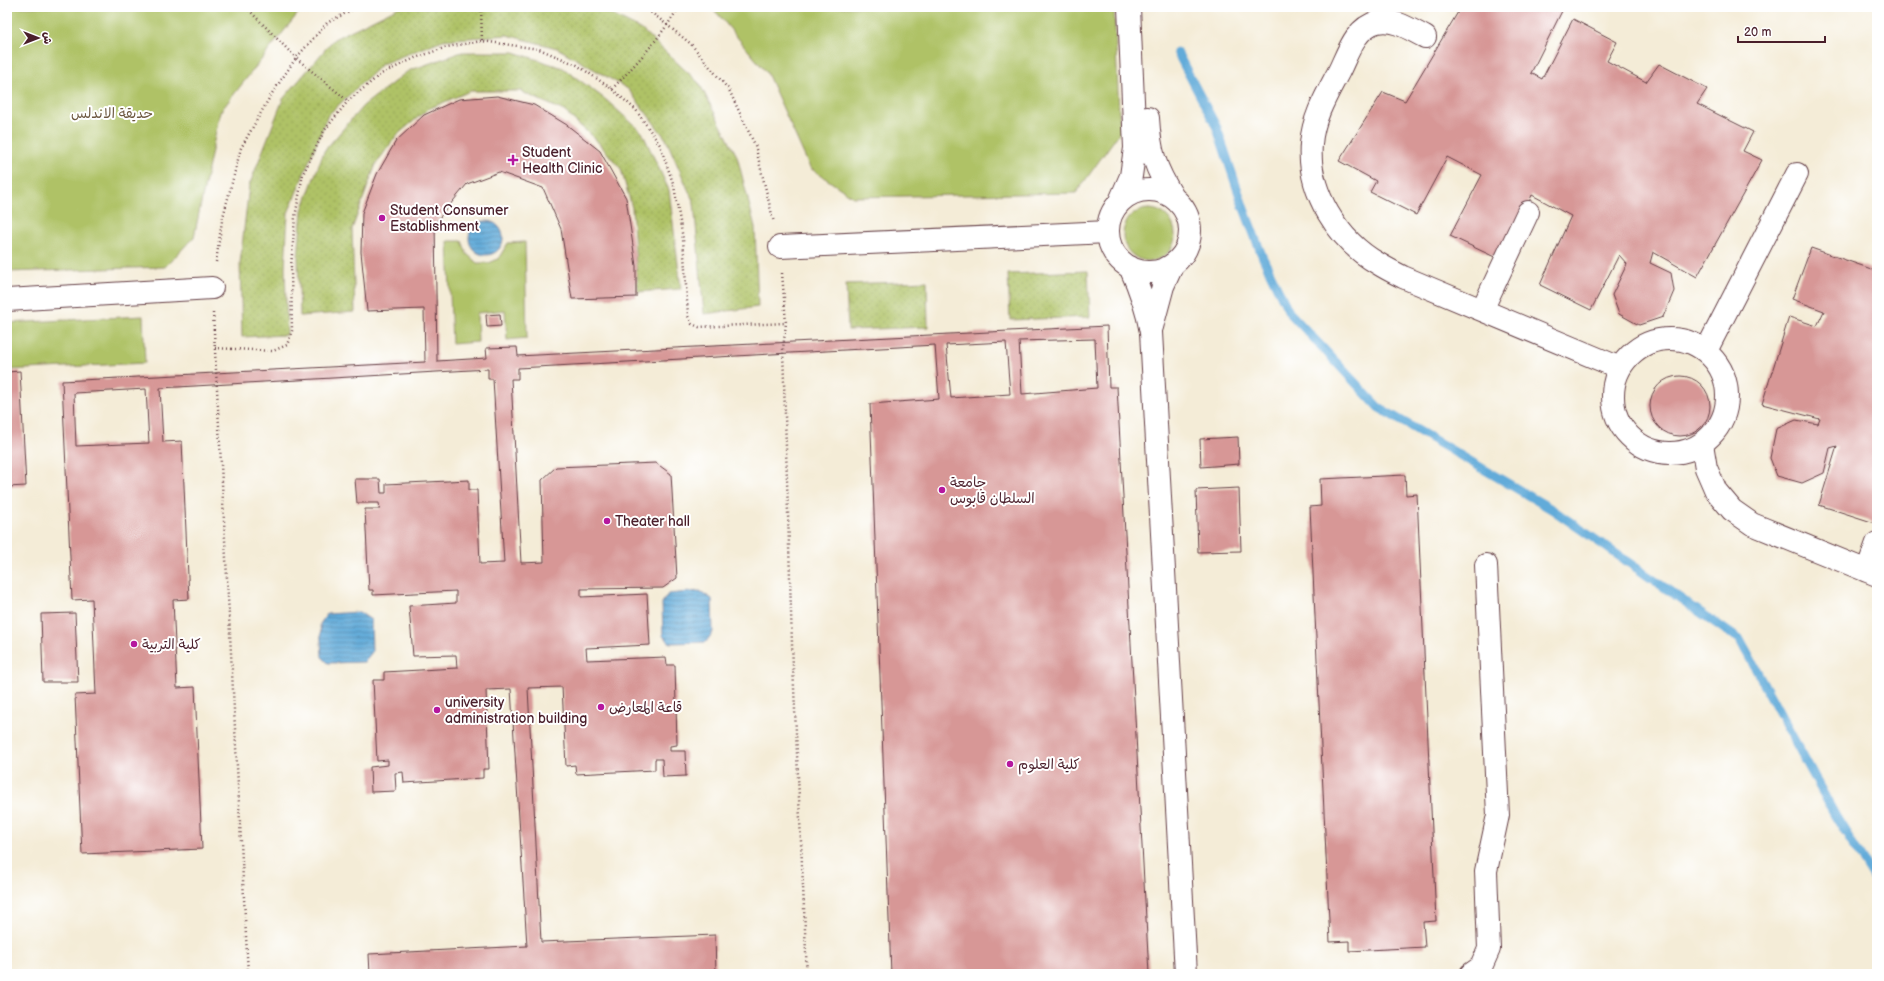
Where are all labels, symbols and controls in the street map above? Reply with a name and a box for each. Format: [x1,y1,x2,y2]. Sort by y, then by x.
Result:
north arrow [18,18,58,58]
scale bar [1738,18,1825,44]
text: 20 m [1744,25,1771,40]
text: ش [41,32,54,44]
park label: حديقة الاندلس [71,105,153,122]
place label: Student Health Clinic [522,144,602,177]
marker: Student Health Clinic [507,154,519,166]
place label: Student Consumer Establishment [390,202,509,235]
marker: Student Consumer Establishment [377,213,387,223]
place label: جامعة السلطان قابوس [950,474,1035,507]
marker: جامعة السلطان قابوس [937,485,947,495]
place label: Theater hall [615,513,690,530]
marker: Theater hall [602,516,612,526]
place label: كلية التربية [142,636,201,653]
marker: كلية التربية [129,639,139,649]
place label: university administration building [445,694,587,727]
place label: قاعة المعارض [609,699,682,716]
marker: قاعة المعارض [596,702,606,712]
marker: university administration building [432,705,442,715]
place label: كلية العلوم [1018,756,1080,775]
marker: كلية العلوم [1005,759,1015,769]

